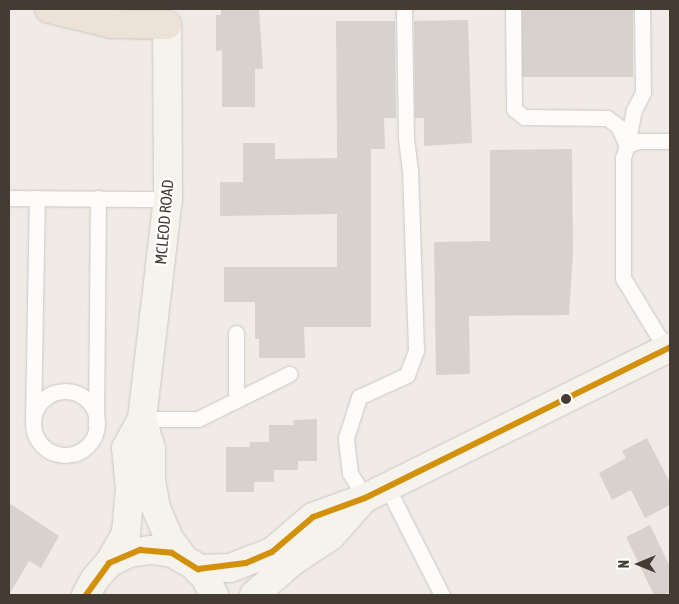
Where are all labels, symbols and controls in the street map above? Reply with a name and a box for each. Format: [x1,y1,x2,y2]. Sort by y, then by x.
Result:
street label: MCLEOD ROAD [151,179,177,265]
unlabelled marker [561,394,571,404]
north arrow [614,539,664,589]
text: N [616,560,632,568]

